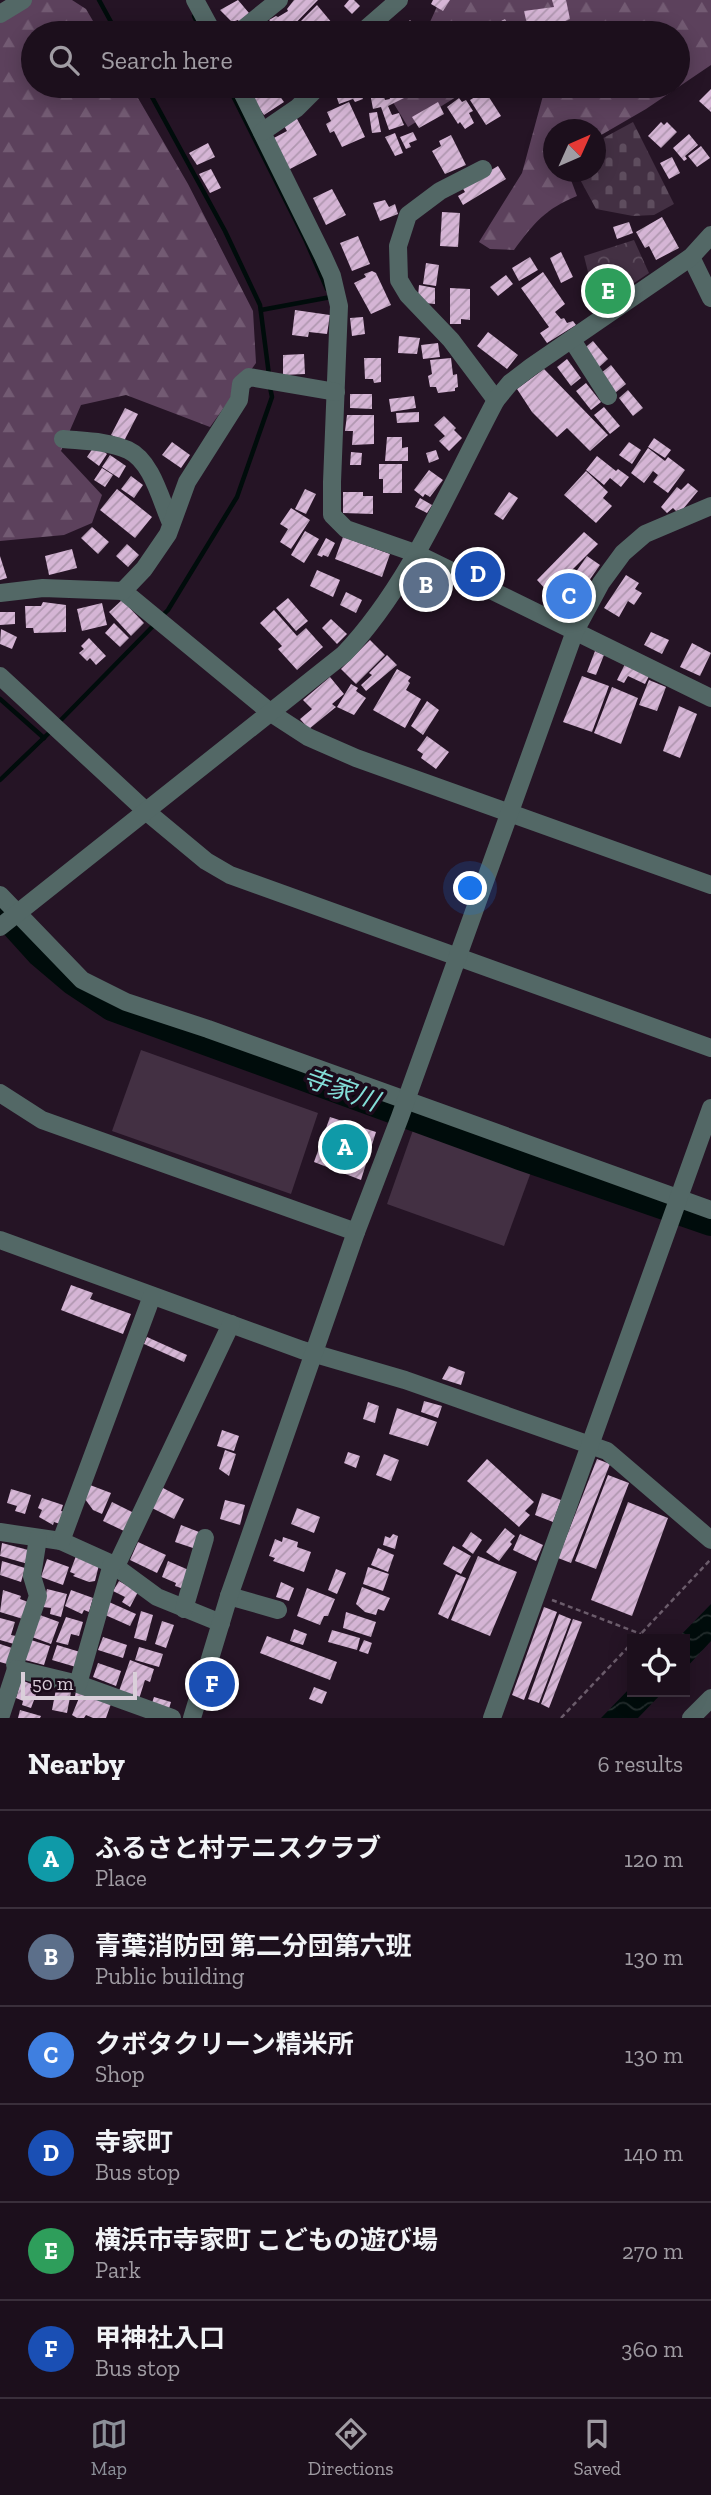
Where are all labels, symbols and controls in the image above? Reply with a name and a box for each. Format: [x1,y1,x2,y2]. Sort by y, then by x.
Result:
search box [21,21,690,98]
icon: search [45,41,83,79]
text: Search here [101,44,233,76]
north arrow [543,119,606,182]
pin: E [585,265,631,317]
pin: D [455,548,501,600]
pin: B [403,559,449,611]
pin: C [546,570,592,622]
your location [453,871,487,905]
water label: 寺家川 [299,1061,386,1118]
pin: A [322,1121,368,1173]
map controls [627,1634,690,1697]
button: locate [627,1634,690,1697]
pin: F [189,1658,235,1710]
scale bar [21,1669,136,1701]
text: 50 m [32,1672,73,1695]
text: Nearby [28,1746,125,1782]
text: 6 results [597,1750,683,1778]
text: ふるさと村テニスクラブ [95,1832,381,1864]
text: A [43,1845,59,1873]
text: 120 m [624,1845,683,1873]
text: Place [95,1864,147,1892]
text: 青葉消防団 第二分団第六班 [95,1930,412,1962]
text: B [44,1943,58,1971]
text: 130 m [625,1943,683,1971]
text: Public building [95,1962,244,1990]
text: クボタクリーン精米所 [95,2028,354,2060]
text: C [44,2041,58,2069]
text: 130 m [625,2041,683,2069]
text: Shop [95,2060,145,2088]
text: 寺家町 [95,2126,173,2158]
text: D [43,2139,59,2167]
text: 140 m [623,2139,683,2167]
text: Bus stop [95,2158,180,2186]
text: 横浜市寺家町 こどもの遊び場 [95,2224,438,2256]
text: E [44,2237,58,2265]
text: 270 m [622,2237,683,2265]
text: Park [95,2256,141,2284]
text: 甲神社入口 [95,2322,225,2354]
text: F [44,2335,58,2363]
text: 360 m [621,2335,683,2363]
text: Bus stop [95,2354,180,2382]
tab: Map [90,2415,128,2480]
tab: Directions [308,2415,394,2480]
tab: Saved [573,2415,621,2480]

